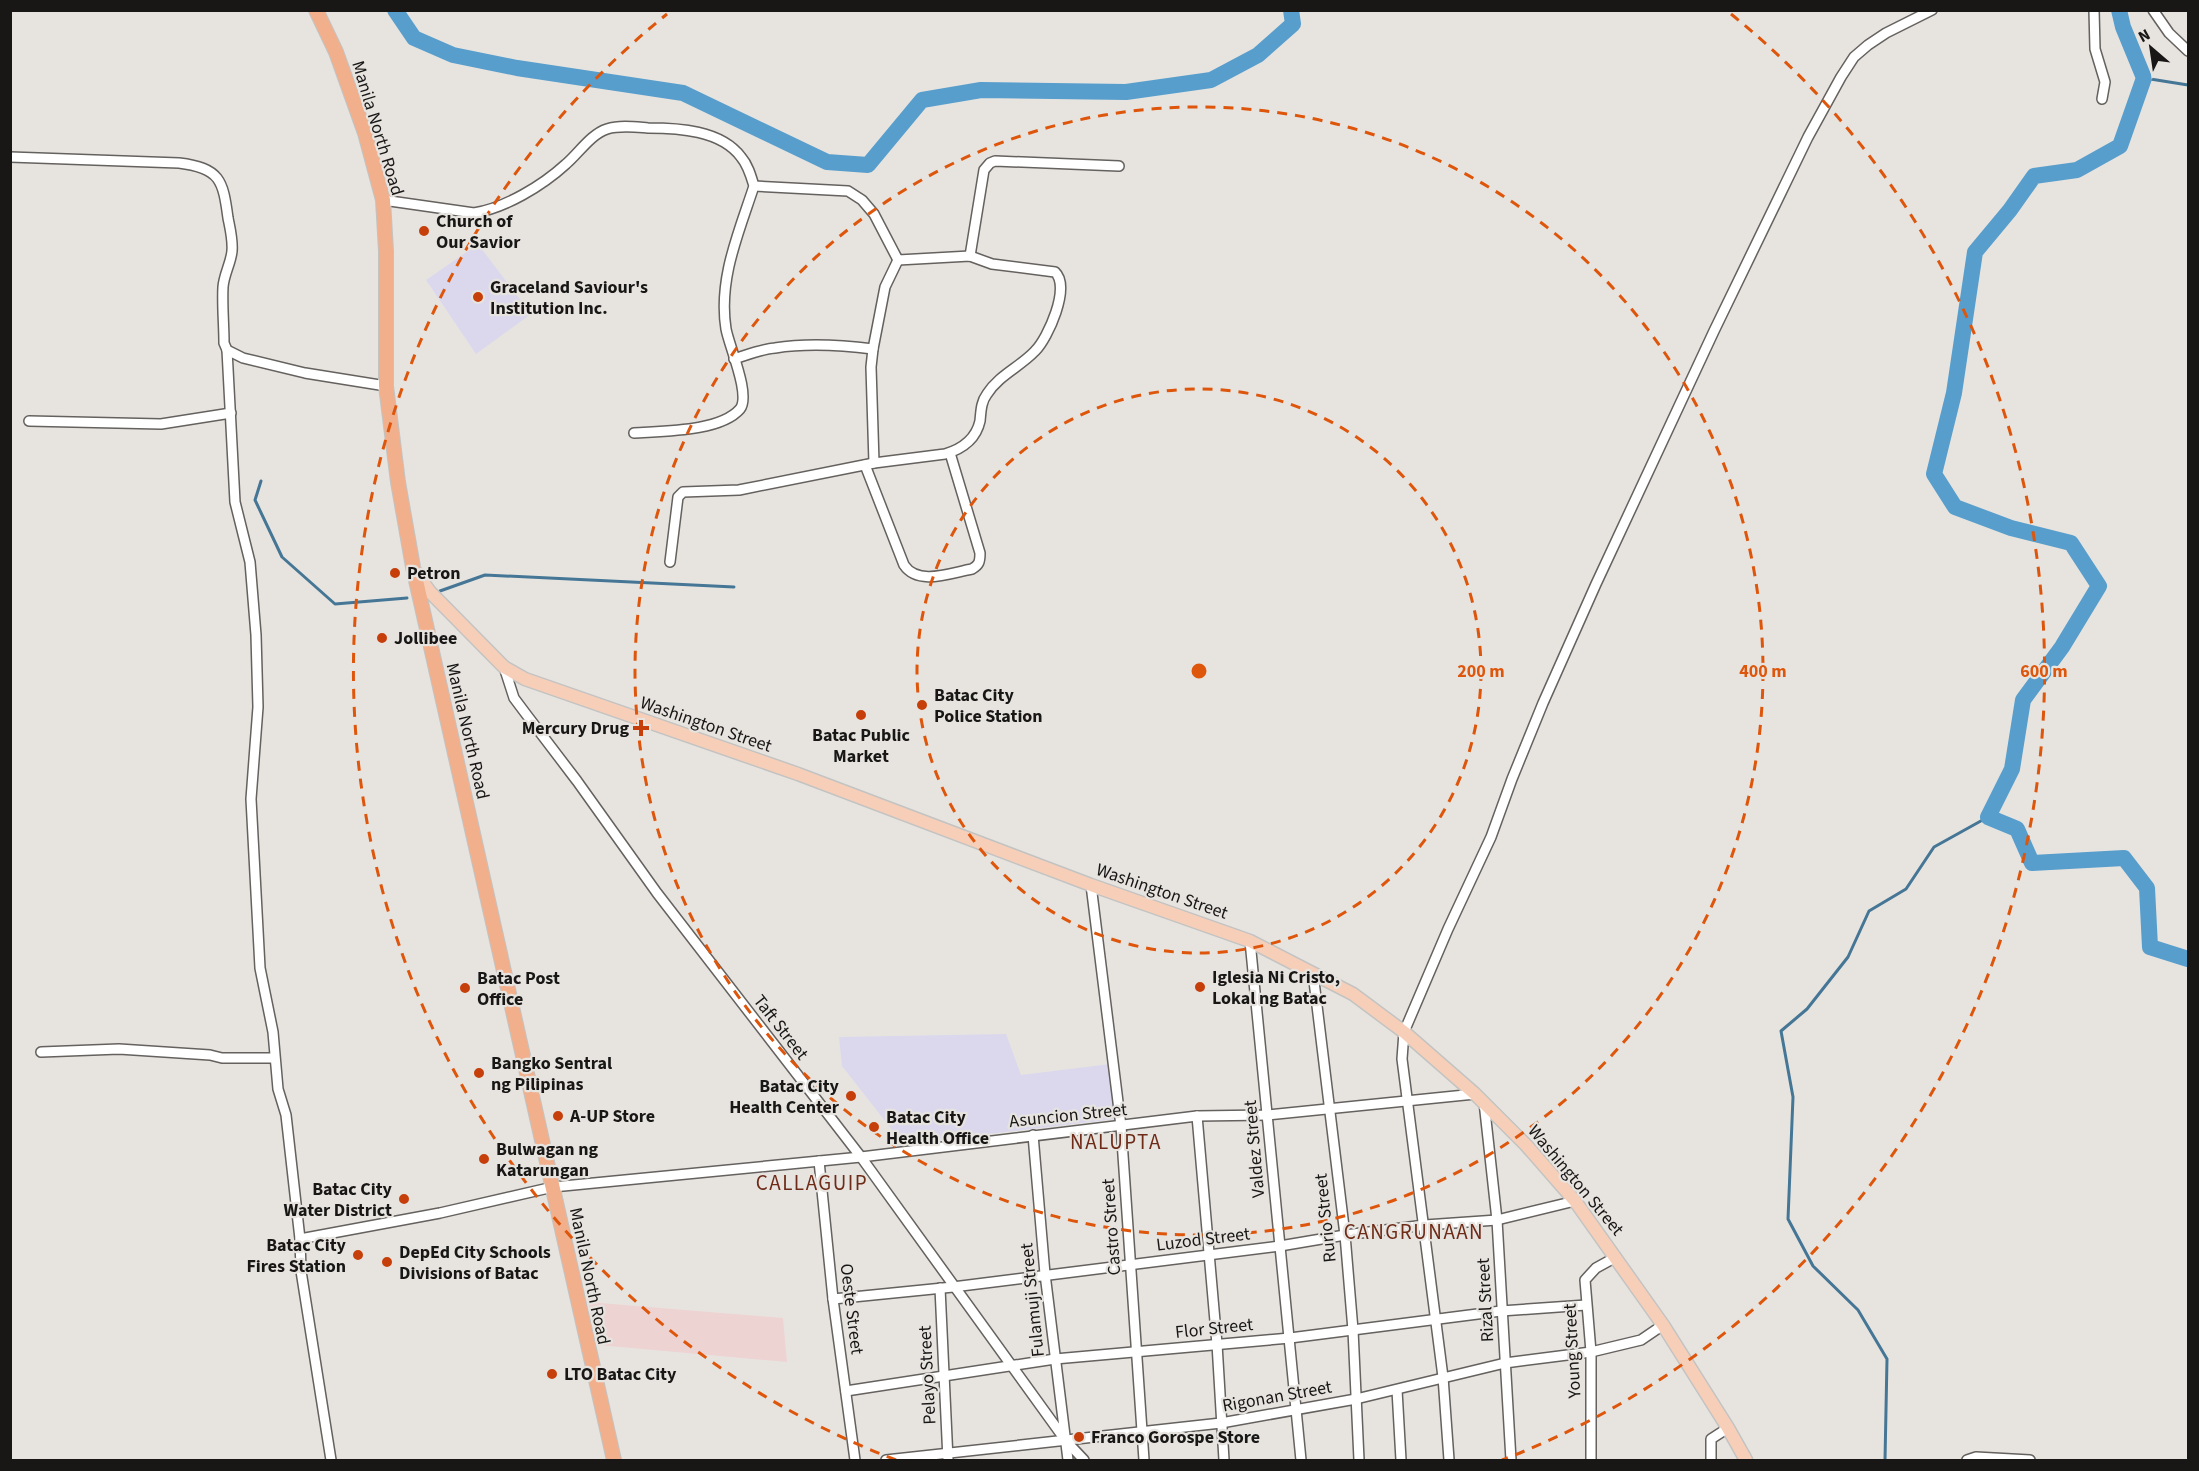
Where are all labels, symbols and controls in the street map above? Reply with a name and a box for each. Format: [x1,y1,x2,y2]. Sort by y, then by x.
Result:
north arrow [2121,18,2181,78]
text: N [2134,24,2154,48]
street label: Manila North Road [345,58,410,198]
place label: Church of Our Savior [436,209,521,255]
marker: Church of Our Savior [417,224,431,238]
place label: Graceland Saviour's Institution Inc. [490,275,648,321]
marker: Graceland Saviour's Institution Inc. [471,290,485,304]
place label: Petron [407,561,461,586]
marker: Petron [388,566,402,580]
place label: Jollibee [394,626,457,651]
marker: Jollibee [375,631,389,645]
text: 200 m [1457,659,1505,684]
text: 400 m [1739,659,1787,684]
text: 600 m [2020,659,2068,684]
street label: Manila North Road [440,660,495,802]
centre of rings [1189,661,1209,681]
place label: Batac City Police Station [934,683,1043,729]
street label: Washington Street [637,690,775,759]
marker: Batac City Police Station [915,698,929,712]
marker: Batac Public Market [854,708,868,722]
place label: Mercury Drug [522,716,629,741]
marker: Mercury Drug [634,721,648,735]
place label: Batac Public Market [812,723,911,769]
street label: Washington Street [1093,857,1231,926]
place label: Iglesia Ni Cristo, Lokal ng Batac [1212,965,1340,1011]
place label: Batac Post Office [477,966,560,1012]
marker: Iglesia Ni Cristo, Lokal ng Batac [1193,980,1207,994]
marker: Batac Post Office [458,981,472,995]
street label: Taft Street [747,989,814,1065]
place label: Bangko Sentral ng Pilipinas [491,1051,612,1097]
marker: Bangko Sentral ng Pilipinas [472,1066,486,1080]
place label: Batac City Health Center [729,1074,840,1120]
marker: Batac City Health Center [844,1089,858,1103]
street label: Asuncion Street [1008,1097,1128,1134]
street label: Valdez Street [1238,1099,1271,1199]
place label: A-UP Store [569,1104,655,1129]
place label: Batac City Health Office [886,1105,989,1151]
marker: A-UP Store [551,1109,565,1123]
marker: Batac City Health Office [867,1120,881,1134]
street label: Washington Street [1522,1120,1629,1241]
district label: NALUPTA [1070,1127,1162,1157]
place label: Bulwagan ng Katarungan [496,1137,598,1183]
marker: Bulwagan ng Katarungan [477,1152,491,1166]
district label: CALLAGUIP [756,1168,868,1198]
street label: Rurio Street [1308,1172,1343,1264]
place label: Batac City Water District [284,1177,393,1223]
street label: Castro Street [1096,1178,1127,1276]
marker: Batac City Water District [397,1192,411,1206]
street label: Manila North Road [563,1205,616,1347]
district label: CANGRUNAAN [1344,1217,1484,1247]
street label: Luzod Street [1155,1221,1251,1258]
place label: Batac City Fires Station [246,1233,347,1279]
place label: DepEd City Schools Divisions of Batac [399,1240,551,1286]
street label: Fulamuji Street [1014,1242,1051,1358]
marker: Batac City Fires Station [351,1248,365,1262]
marker: DepEd City Schools Divisions of Batac [380,1255,394,1269]
street label: Rizal Street [1471,1257,1500,1343]
street label: Oeste Street [834,1262,869,1356]
street label: Young Street [1558,1303,1588,1400]
street label: Flor Street [1174,1312,1254,1345]
street label: Pelayo Street [912,1325,943,1425]
place label: LTO Batac City [564,1362,677,1387]
marker: LTO Batac City [545,1367,559,1381]
street label: Rigonan Street [1220,1375,1334,1418]
place label: Franco Gorospe Store [1091,1425,1260,1450]
marker: Franco Gorospe Store [1072,1430,1086,1444]

